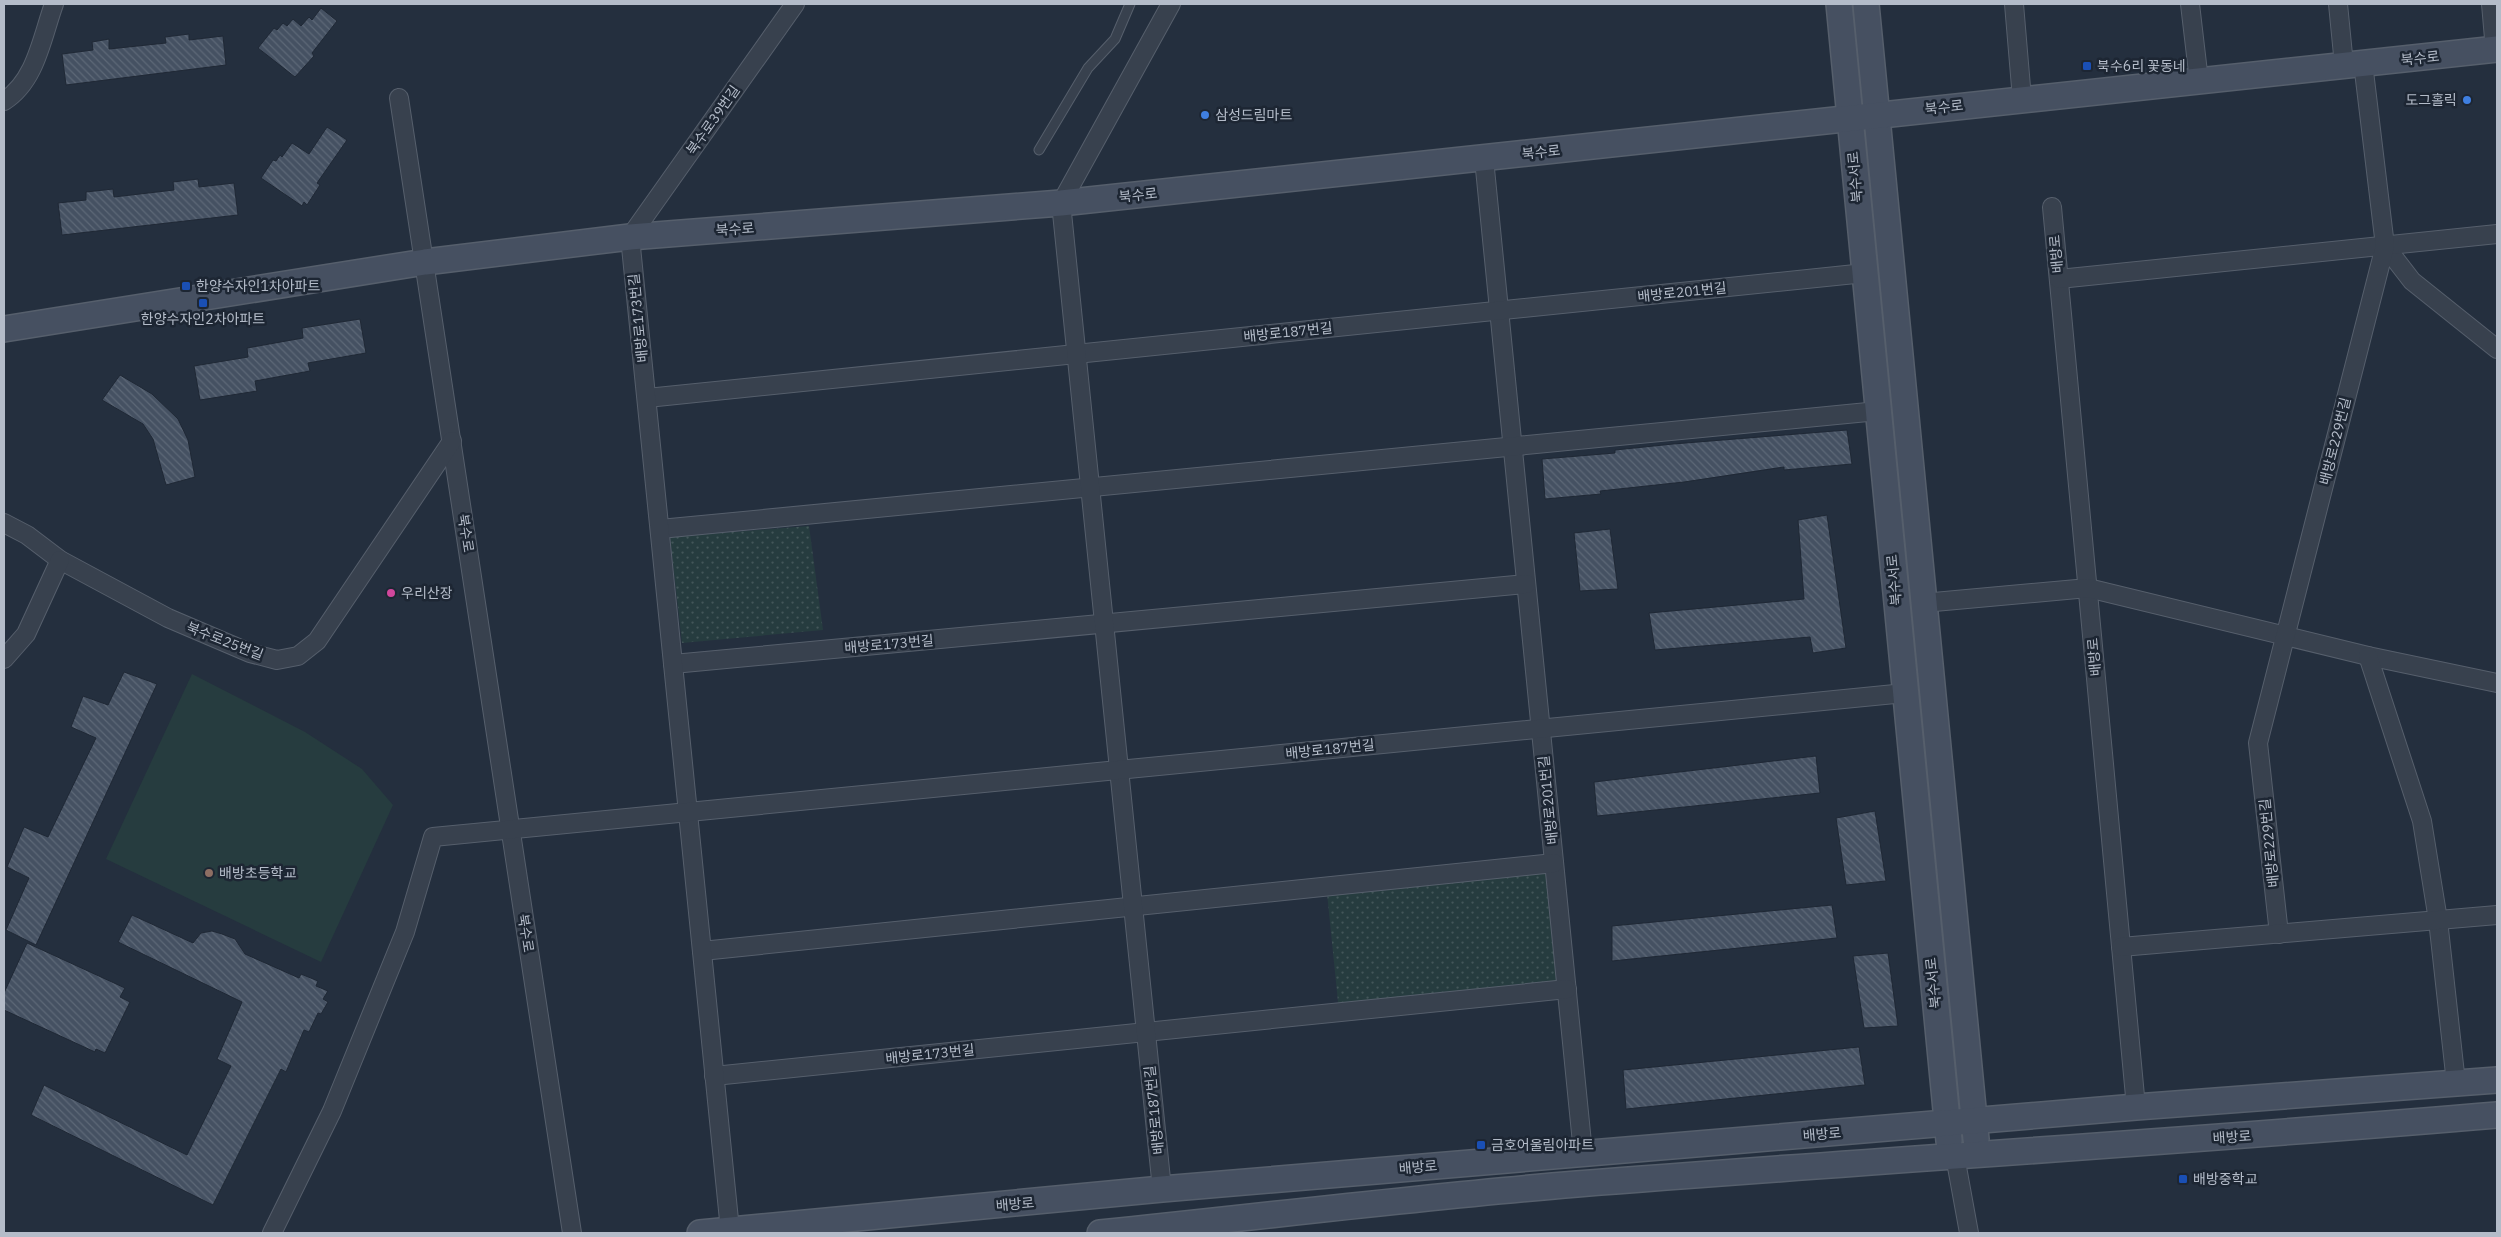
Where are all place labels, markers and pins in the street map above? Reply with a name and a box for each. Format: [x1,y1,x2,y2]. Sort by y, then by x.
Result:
place label: 북수6리 꽃동네 [2097,57,2186,75]
marker: 북수6리 꽃동네 [2081,60,2093,72]
place label: 도그홀릭 [2405,91,2457,109]
marker: 도그홀릭 [2461,94,2473,106]
place label: 삼성드림마트 [1215,106,1292,124]
marker: 삼성드림마트 [1199,109,1211,121]
place label: 한양수자인1차아파트 [196,277,320,295]
marker: 한양수자인1차아파트 [180,280,192,292]
marker: 한양수자인2차아파트 [197,297,209,309]
place label: 한양수자인2차아파트 [141,310,265,328]
place label: 우리산장 [401,584,453,602]
marker: 우리산장 [385,587,397,599]
place label: 배방초등학교 [219,864,296,882]
marker: 배방초등학교 [203,867,215,879]
place label: 금호어울림아파트 [1491,1136,1594,1154]
marker: 금호어울림아파트 [1475,1139,1487,1151]
place label: 배방중학교 [2193,1170,2258,1188]
marker: 배방중학교 [2177,1173,2189,1185]

